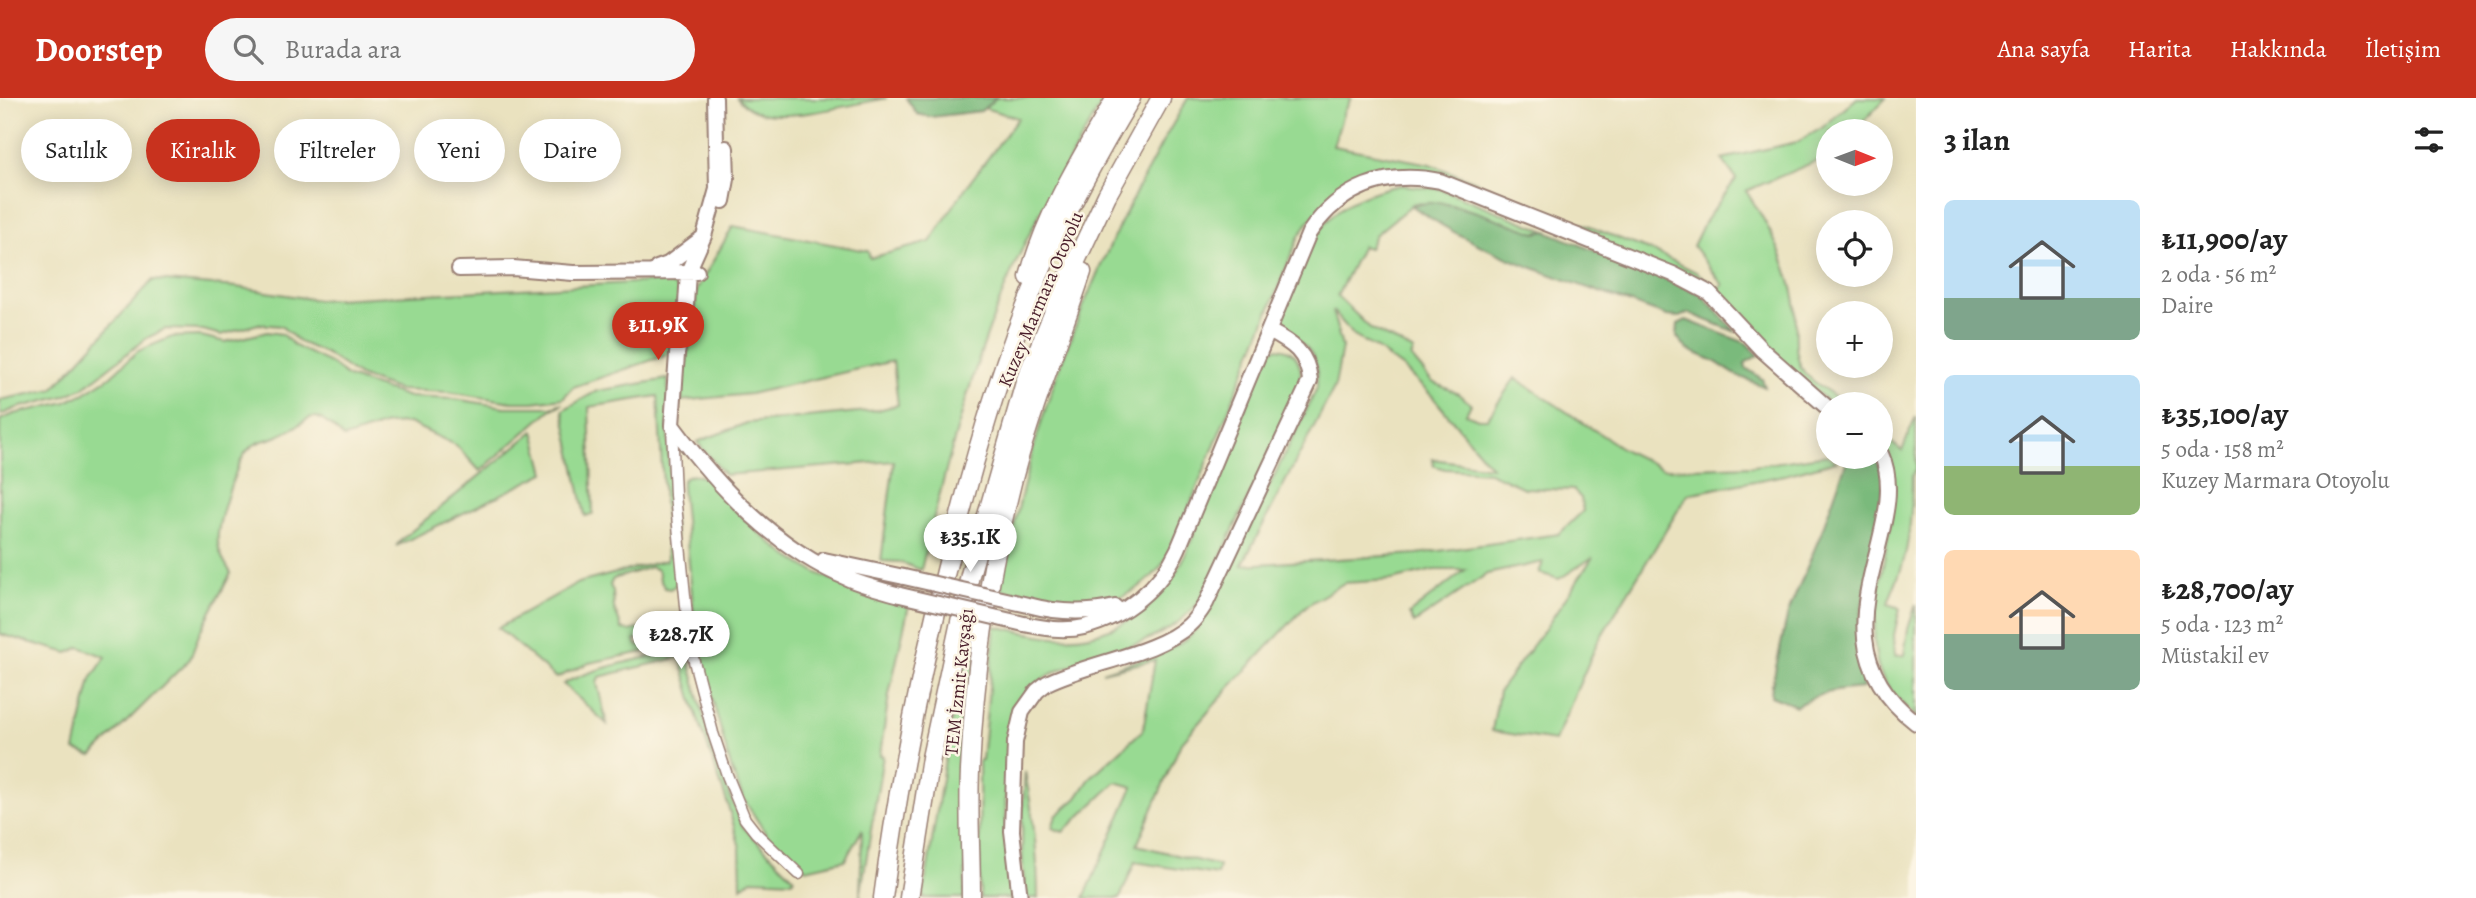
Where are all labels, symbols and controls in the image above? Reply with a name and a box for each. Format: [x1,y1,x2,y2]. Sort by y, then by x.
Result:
search box [205,18,695,81]
text: Doorstep [35,27,163,72]
icon: search [229,30,267,68]
text: Burada ara [285,32,401,67]
text: Ana sayfa [1998,33,2090,65]
text: Harita [2128,33,2192,65]
text: Hakkında [2230,33,2327,65]
text: İletişim [2365,33,2441,65]
chip: Satılık [21,119,132,182]
chip: Kiralık [146,119,260,182]
chip: Filtreler [274,119,400,182]
chip: Yeni [414,119,505,182]
chip: Daire [519,119,621,182]
north arrow [1816,119,1894,196]
map controls [1816,119,1893,469]
text: 3 ilan [1944,120,2010,160]
icon: filters [2410,121,2448,159]
street label: Kuzey Marmara Otoyolu [992,207,1090,391]
button: locate [1816,210,1893,287]
text: ₺11,900/ay [2161,219,2287,259]
icon: home [2000,228,2084,312]
text: 2 oda · 56 m² [2161,259,2276,290]
text: Daire [2161,290,2213,321]
button: + [1816,301,1893,378]
pin: ₺11.9K [601,302,715,362]
text: ₺11.9K [628,309,688,340]
button: − [1816,392,1893,469]
text: ₺35,100/ay [2161,394,2288,434]
icon: home [2000,403,2084,487]
text: 5 oda · 158 m² [2161,434,2284,465]
text: Kuzey Marmara Otoyolu [2161,465,2390,496]
pin: ₺35.1K [913,514,1027,574]
text: ₺35.1K [940,521,1000,552]
text: ₺28,700/ay [2161,569,2293,609]
icon: home [2000,578,2084,662]
street label: TEM İzmit Kavşağı [938,607,980,757]
text: 5 oda · 123 m² [2161,609,2283,640]
pin: ₺28.7K [624,612,738,671]
text: ₺28.7K [649,618,713,649]
text: Müstakil ev [2161,640,2269,671]

